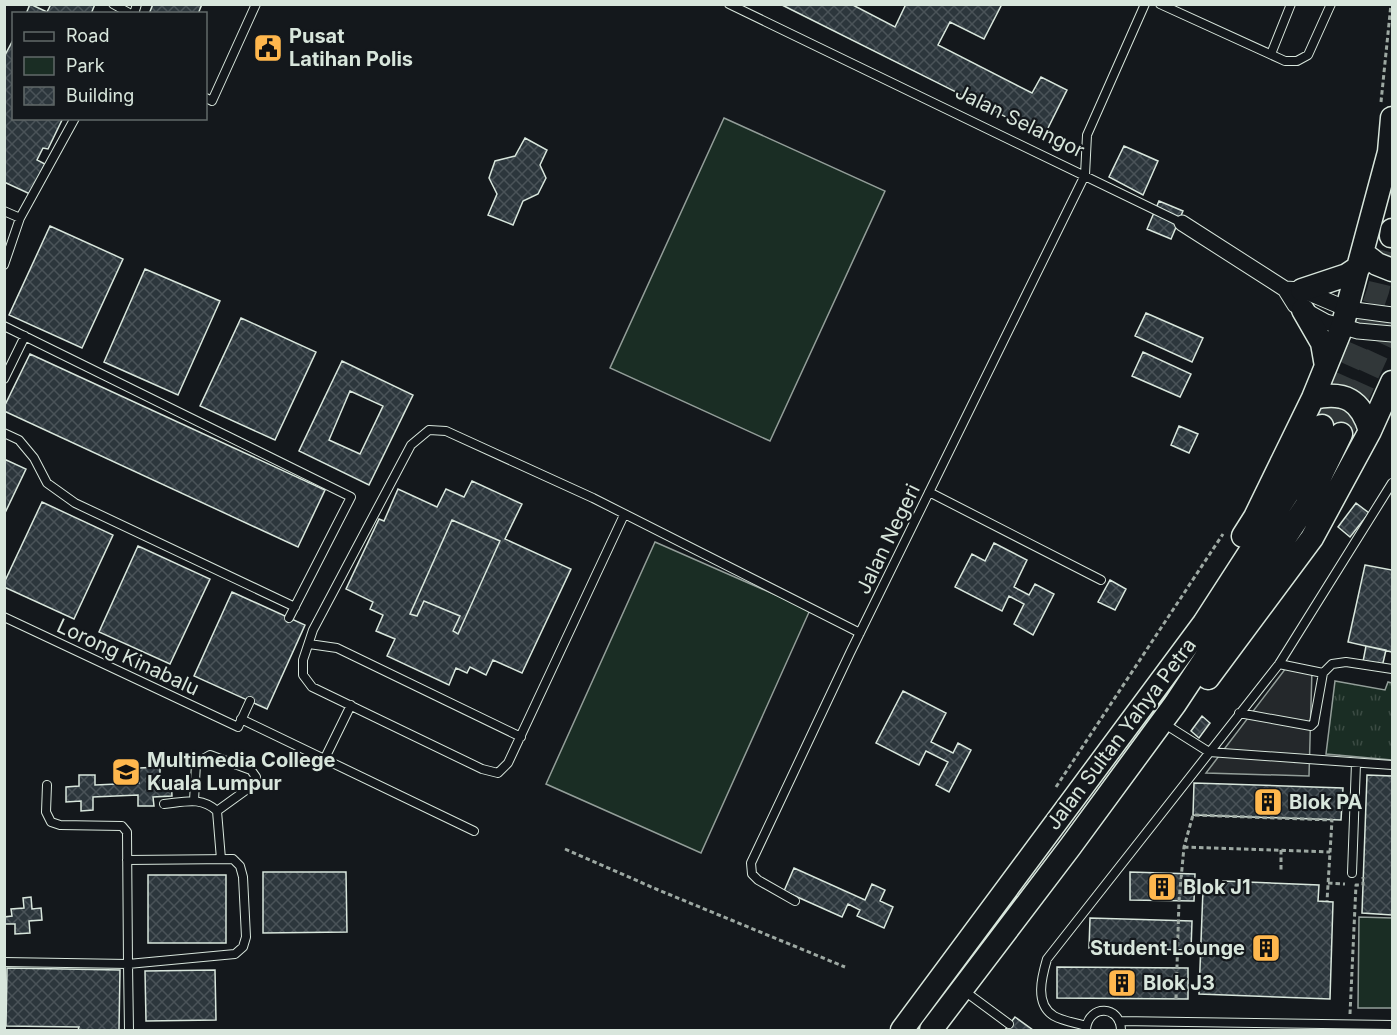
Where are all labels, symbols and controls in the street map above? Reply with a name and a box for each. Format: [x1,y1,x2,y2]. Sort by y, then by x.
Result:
legend [12,12,207,120]
place label: Pusat Latihan Polis [289,24,413,71]
text: Road [66,25,109,46]
public building icon: Pusat Latihan Polis [252,32,284,64]
text: Park [66,55,105,76]
street label: Jalan Selangor [952,79,1089,163]
text: Building [66,85,134,106]
street label: Jalan Negeri [851,480,925,598]
street label: Lorong Kinabalu [53,614,203,700]
street label: Jalan Sultan Yahya Petra [1041,633,1201,835]
place label: Multimedia College Kuala Lumpur [147,748,336,795]
school or university icon: Multimedia College Kuala Lumpur [110,756,142,788]
building icon: Blok PA [1252,786,1284,818]
place label: Blok PA [1289,790,1363,814]
building icon: Blok J1 [1146,871,1178,903]
place label: Blok J1 [1183,875,1251,899]
building icon: Student Lounge [1250,932,1282,964]
place label: Student Lounge [1090,936,1245,960]
building icon: Blok J3 [1106,967,1138,999]
place label: Blok J3 [1143,971,1215,995]

